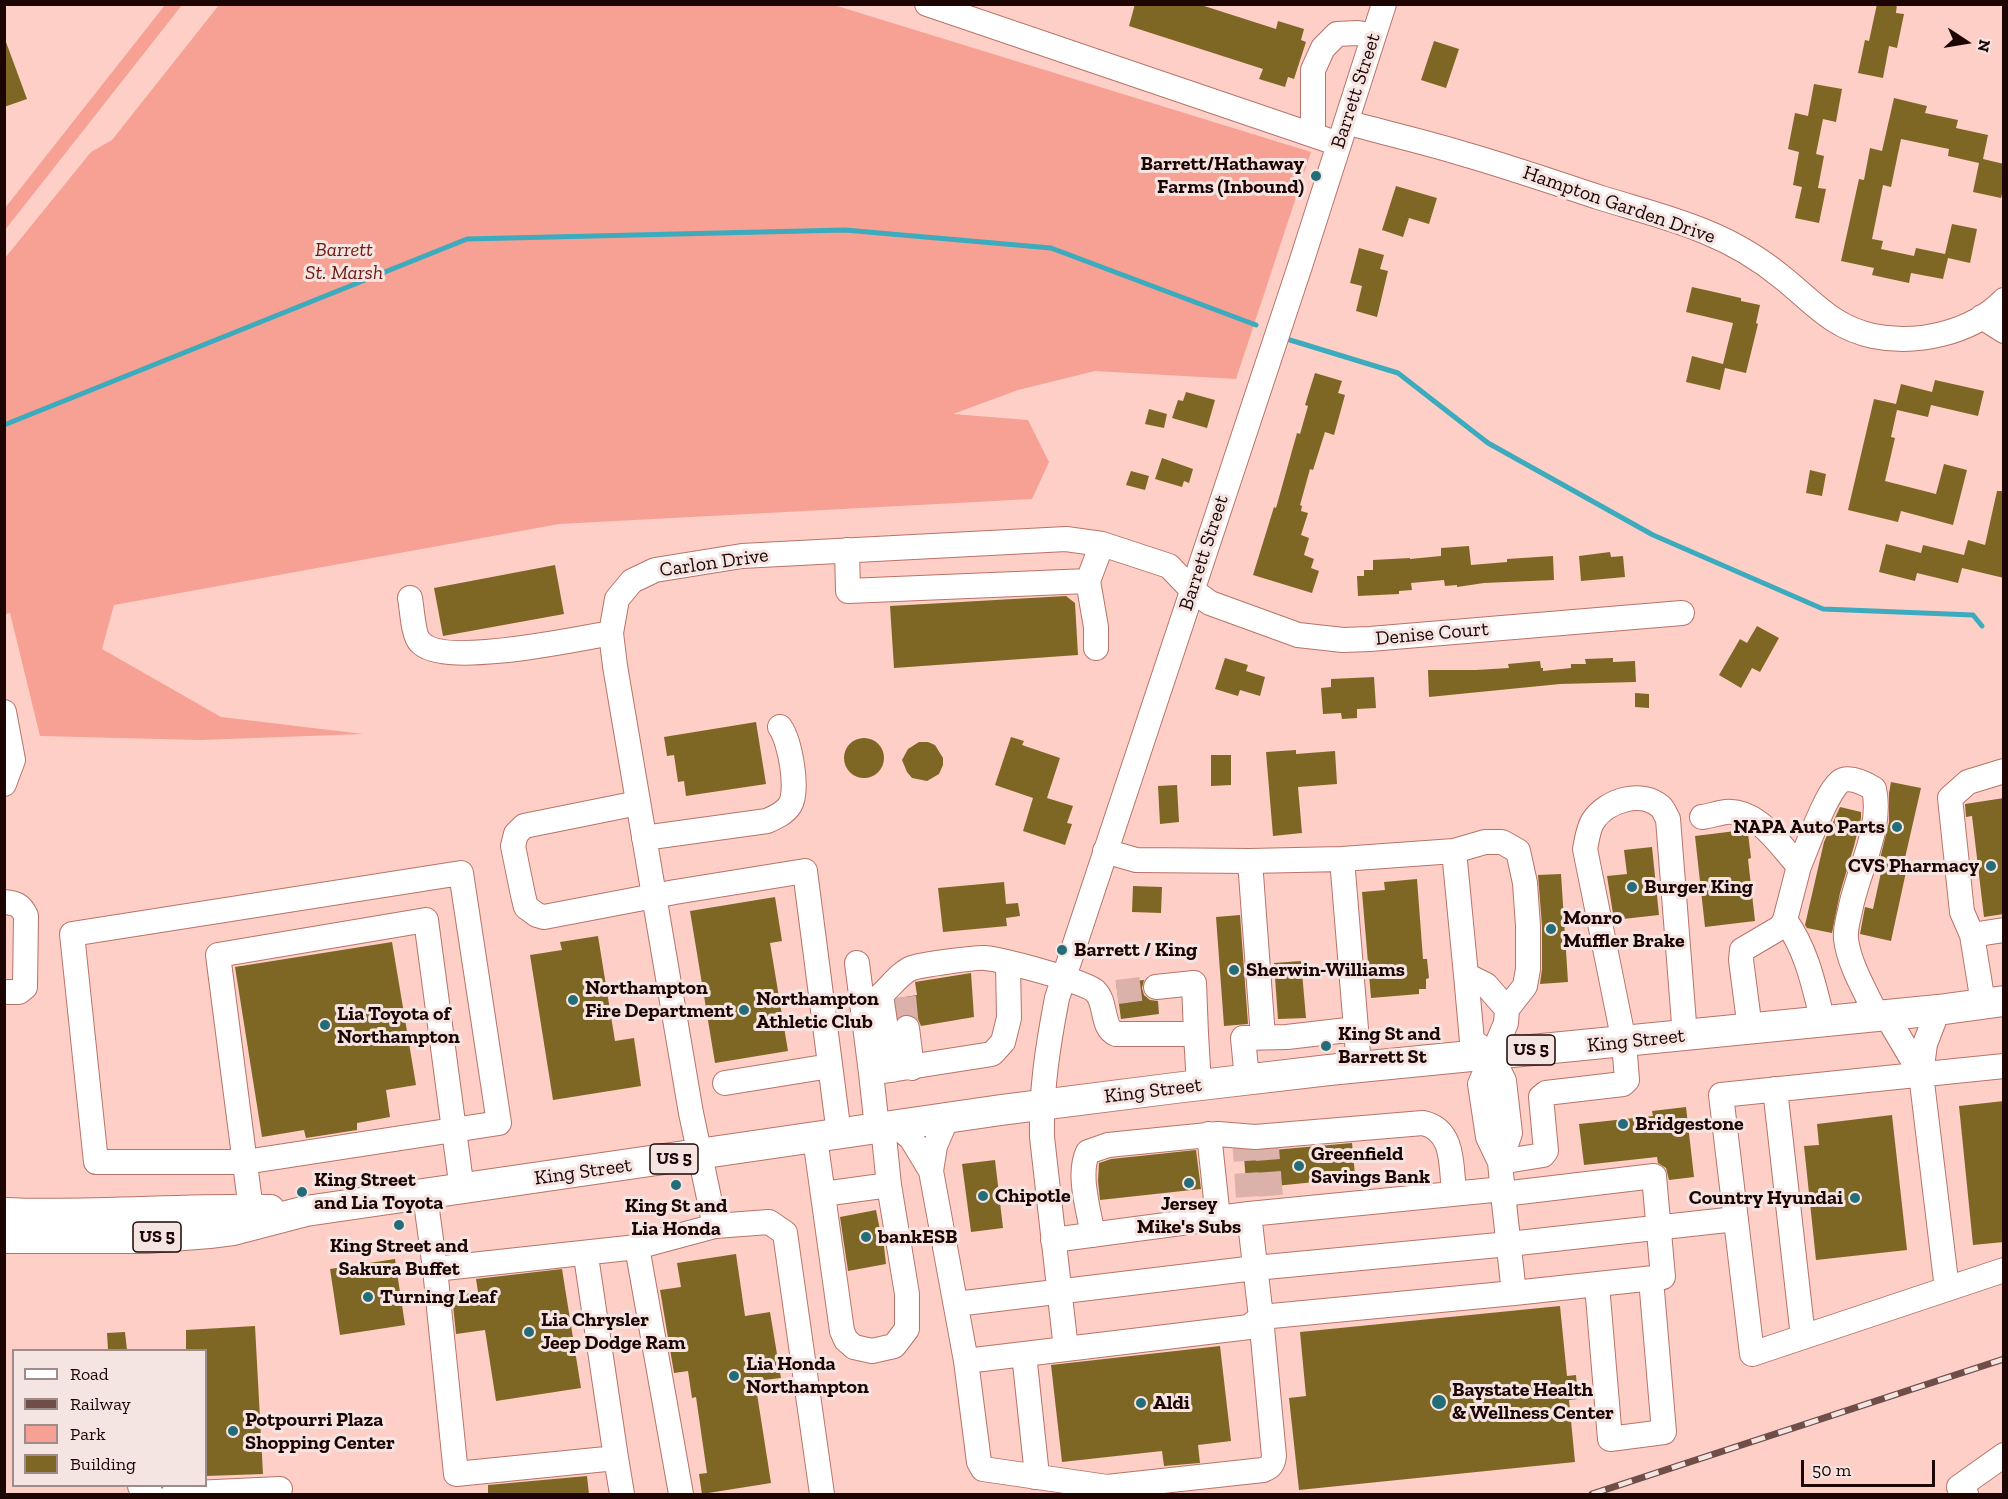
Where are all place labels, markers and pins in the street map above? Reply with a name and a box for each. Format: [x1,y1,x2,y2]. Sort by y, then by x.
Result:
place label: Barrett/Hathaway Farms (Inbound) [1141,152,1304,199]
marker: Barrett/Hathaway Farms (Inbound) [1309,169,1323,183]
place label: NAPA Auto Parts [1733,815,1885,839]
marker: NAPA Auto Parts [1890,820,1904,834]
place label: CVS Pharmacy [1848,854,1979,878]
marker: CVS Pharmacy [1984,859,1998,873]
place label: Burger King [1644,875,1753,899]
marker: Burger King [1625,880,1639,894]
place label: Monro Muffler Brake [1563,906,1685,953]
marker: Monro Muffler Brake [1544,922,1558,936]
place label: Barrett / King [1074,938,1197,962]
marker: Barrett / King [1055,943,1069,957]
place label: Sherwin-Williams [1246,958,1405,982]
marker: Sherwin-Williams [1227,963,1241,977]
place label: Northampton Fire Department [585,976,733,1023]
place label: Northampton Athletic Club [756,987,879,1034]
marker: Northampton Fire Department [566,993,580,1007]
place label: Lia Toyota of Northampton [337,1002,460,1049]
marker: Northampton Athletic Club [737,1003,751,1017]
marker: Lia Toyota of Northampton [318,1018,332,1032]
place label: King St and Barrett St [1338,1022,1441,1069]
marker: King St and Barrett St [1319,1039,1333,1053]
place label: Bridgestone [1635,1112,1744,1136]
marker: Bridgestone [1616,1117,1630,1131]
place label: Greenfield Savings Bank [1311,1142,1430,1189]
marker: Greenfield Savings Bank [1292,1159,1306,1173]
place label: King Street and Lia Toyota [314,1168,443,1215]
marker: Jersey Mike's Subs [1182,1176,1196,1190]
marker: King St and Lia Honda [669,1178,683,1192]
place label: Chipotle [995,1184,1071,1208]
marker: King Street and Lia Toyota [295,1185,309,1199]
place label: Country Hyundai [1689,1186,1843,1210]
marker: Chipotle [976,1189,990,1203]
marker: Country Hyundai [1848,1191,1862,1205]
place label: Jersey Mike's Subs [1137,1192,1241,1239]
place label: King St and Lia Honda [625,1194,727,1241]
marker: King Street and Sakura Buffet [392,1218,406,1232]
place label: bankESB [878,1225,957,1249]
marker: bankESB [859,1230,873,1244]
place label: King Street and Sakura Buffet [330,1234,468,1281]
place label: Turning Leaf [380,1285,496,1309]
marker: Turning Leaf [361,1290,375,1304]
place label: Lia Chrysler Jeep Dodge Ram [541,1308,686,1355]
marker: Lia Chrysler Jeep Dodge Ram [522,1325,536,1339]
place label: Lia Honda Northampton [746,1352,869,1399]
marker: Lia Honda Northampton [727,1369,741,1383]
place label: Baystate Health & Wellness Center [1452,1378,1614,1425]
place label: Aldi [1153,1391,1190,1415]
marker: Baystate Health & Wellness Center [1430,1393,1448,1411]
marker: Aldi [1134,1396,1148,1410]
place label: Potpourri Plaza Shopping Center [245,1408,395,1455]
marker: Potpourri Plaza Shopping Center [226,1424,240,1438]

